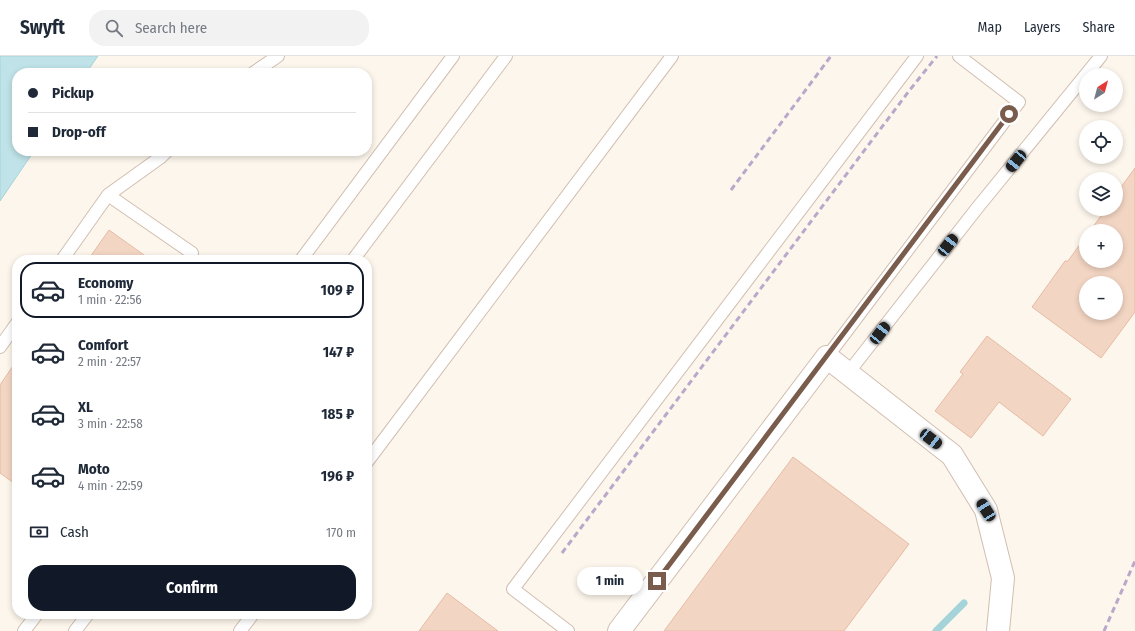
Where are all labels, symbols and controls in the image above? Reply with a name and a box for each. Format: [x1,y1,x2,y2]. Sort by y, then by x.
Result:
search box [89,10,369,46]
text: Swyft [20,16,65,39]
icon: search [103,17,125,39]
text: Search here [135,19,207,37]
text: Map [978,19,1002,36]
text: Layers [1024,19,1060,36]
text: Share [1082,19,1115,36]
north arrow [1079,68,1123,112]
map controls [1079,68,1123,320]
text: Pickup [52,84,94,102]
route start [1000,105,1018,123]
button: locate [1079,120,1123,164]
text: Drop-off [52,123,106,141]
car [1004,148,1028,174]
button: layers [1079,172,1123,216]
button: + [1079,224,1123,268]
car [936,232,960,258]
icon: car [30,272,66,308]
text: Economy [78,274,133,292]
button: − [1079,276,1123,320]
text: 109 ₽ [321,281,354,299]
text: 1 min · 22:56 [78,292,142,307]
car [868,320,892,346]
icon: car [30,334,66,370]
text: Comfort [78,336,129,354]
text: 147 ₽ [323,343,354,361]
text: 2 min · 22:57 [78,354,141,369]
icon: car [30,396,66,432]
text: XL [78,398,93,416]
text: 185 ₽ [321,405,354,423]
text: 3 min · 22:58 [78,416,143,431]
car [918,427,944,451]
icon: car [30,458,66,494]
text: Moto [78,460,110,478]
text: 196 ₽ [321,467,354,485]
text: 4 min · 22:59 [78,478,143,493]
car [975,497,997,523]
icon: cash [28,521,50,543]
text: Cash [60,523,89,541]
text: 170 m [326,525,356,540]
button: Confirm [28,565,356,611]
callout: 1 min [577,567,643,595]
route end [648,572,666,590]
text: 1 min [596,573,624,588]

